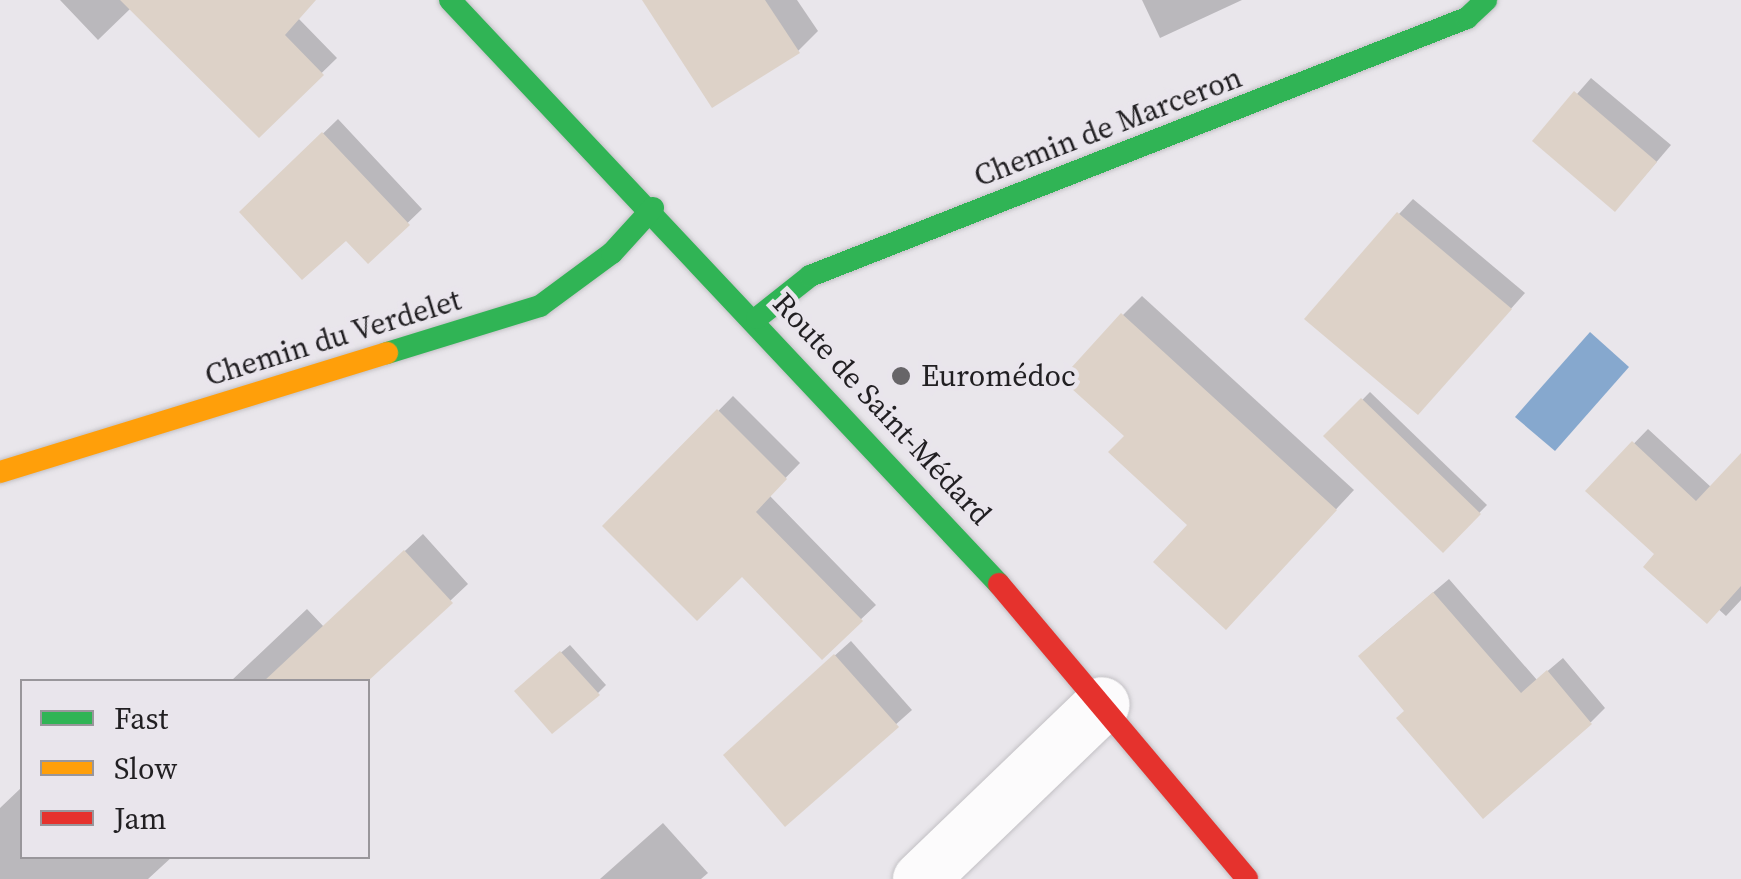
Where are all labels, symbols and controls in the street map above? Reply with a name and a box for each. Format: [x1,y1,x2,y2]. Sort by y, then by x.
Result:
street label: Chemin de Marceron [969,59,1247,195]
street label: Chemin du Verdelet [200,282,466,394]
street label: Route de Saint-Médard [765,286,999,532]
place label: Euromédoc [921,358,1076,394]
marker: Euromédoc [890,365,912,387]
legend [20,679,370,859]
text: Fast [114,698,168,739]
text: Slow [114,748,177,789]
text: Jam [114,798,167,839]

